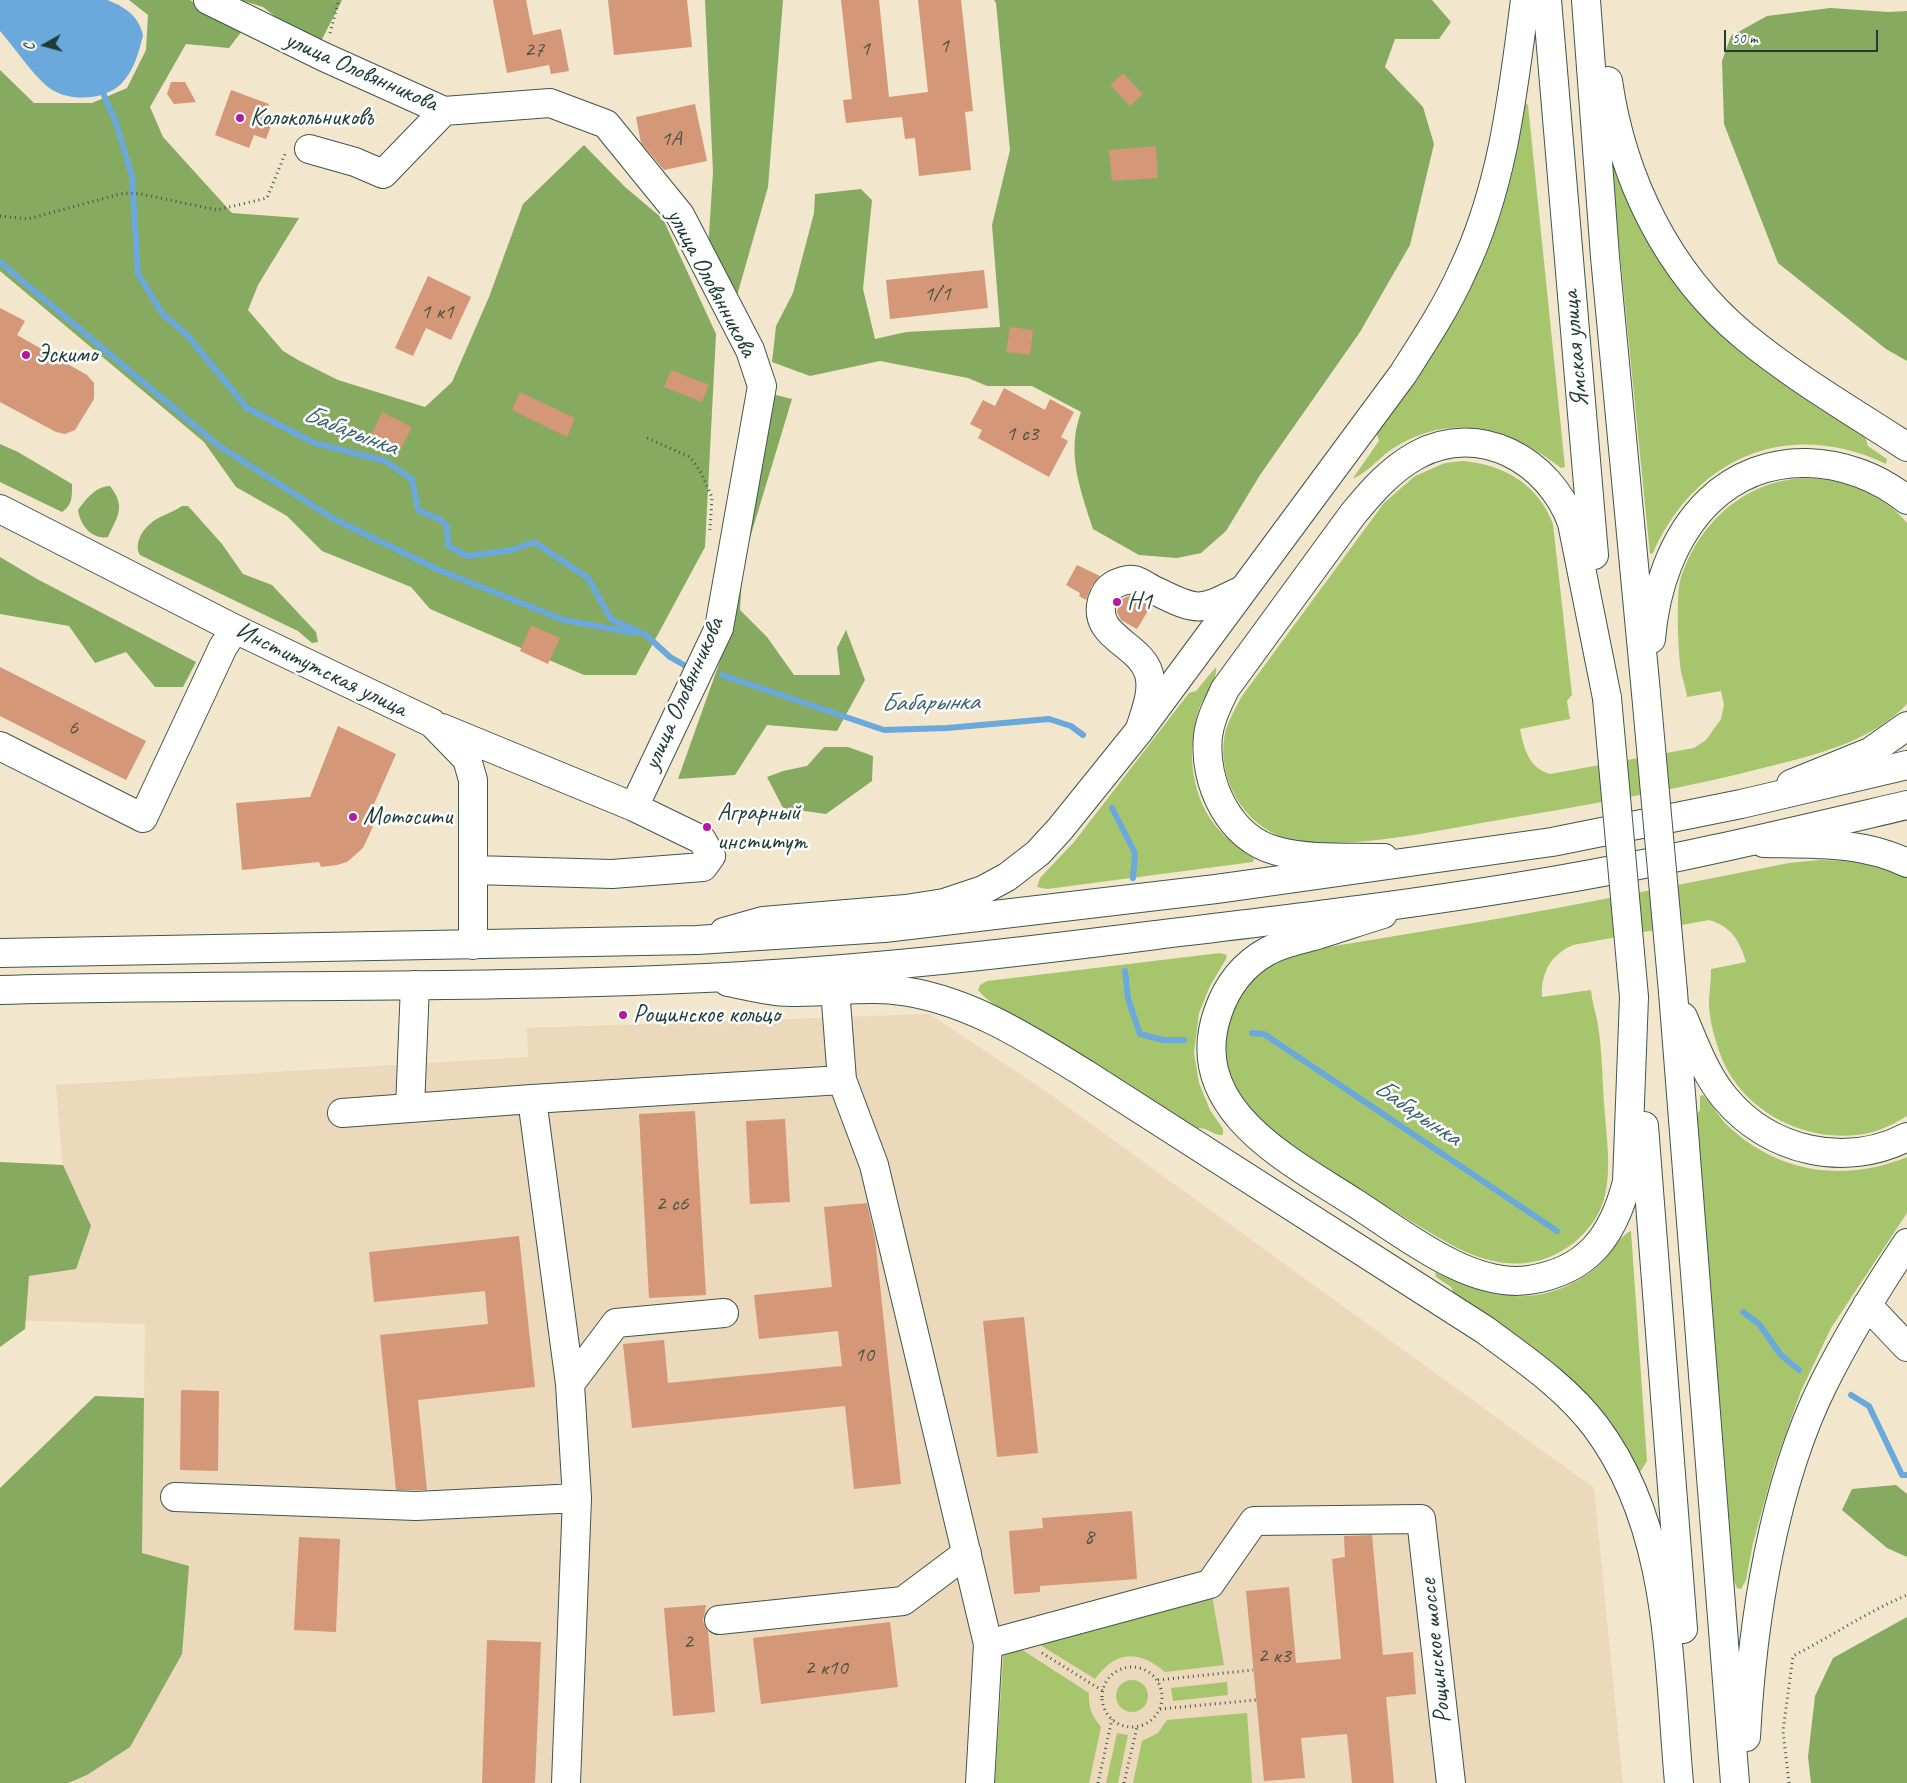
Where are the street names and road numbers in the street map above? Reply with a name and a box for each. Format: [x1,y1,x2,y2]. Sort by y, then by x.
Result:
street label: улица Оловянникова [280,25,442,119]
street label: улица Оловянникова [659,204,763,362]
street label: Ямская улица [1556,289,1596,409]
street label: улица Оловянникова [637,613,731,775]
street label: Институтская улица [231,616,411,724]
street label: Рощинское шоссе [1413,1577,1459,1725]

